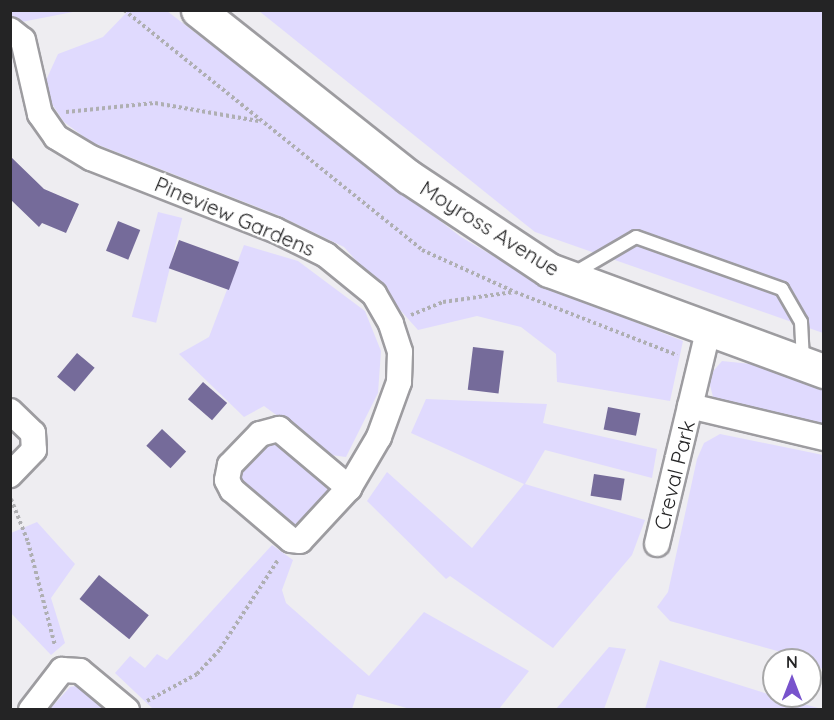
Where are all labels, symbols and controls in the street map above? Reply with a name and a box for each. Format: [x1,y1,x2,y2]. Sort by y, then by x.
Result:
street label: Pineview Gardens [151,171,319,261]
street label: Moyross Avenue [416,175,564,281]
street label: Creval Park [648,418,700,532]
north arrow [762,648,822,708]
text: N [786,652,798,672]

